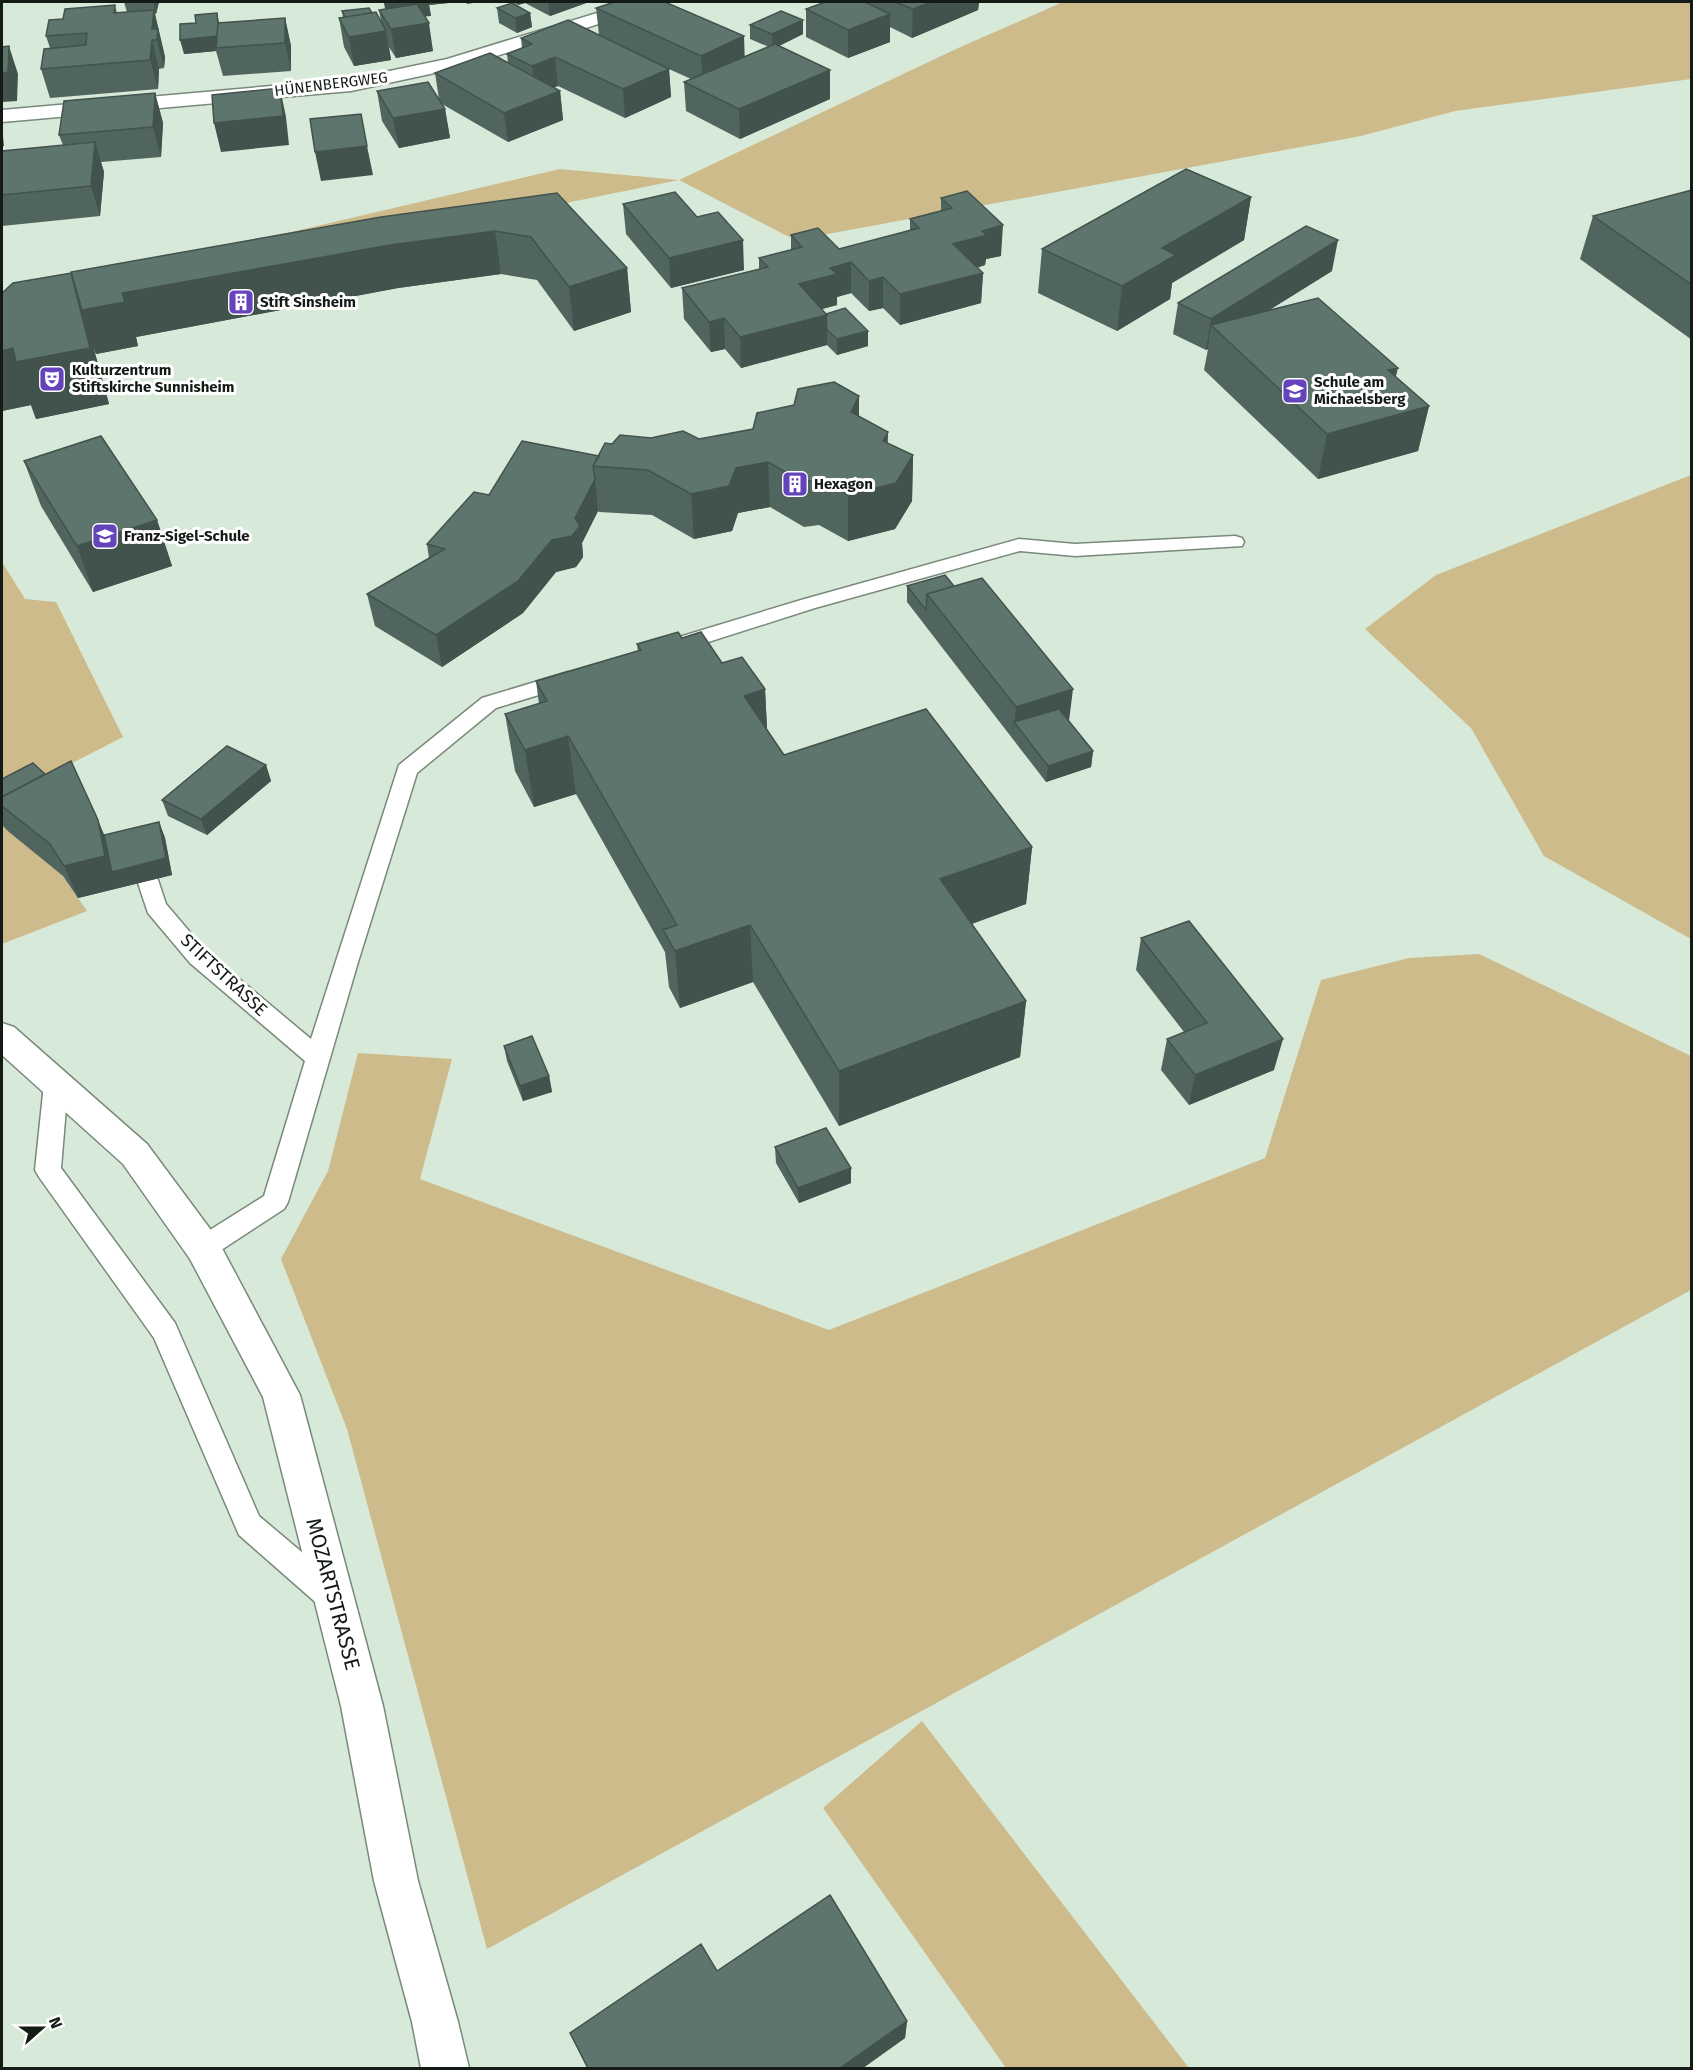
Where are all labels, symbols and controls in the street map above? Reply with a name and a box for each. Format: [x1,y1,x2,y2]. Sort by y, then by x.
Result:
street label: HÜNENBERGWEG [273,68,389,100]
building icon: Stift Sinsheim [226,287,256,317]
place label: Stift Sinsheim [260,293,356,311]
place label: Kulturzentrum Stiftskirche Sunnisheim [72,361,235,396]
theatre icon: Kulturzentrum Stiftskirche Sunnisheim [37,364,67,394]
place label: Schule am Michaelsberg [1314,373,1406,408]
school or university icon: Schule am Michaelsberg [1280,376,1310,406]
building icon: Hexagon [780,469,810,499]
place label: Hexagon [814,475,873,493]
school or university icon: Franz-Sigel-Schule [90,521,120,551]
place label: Franz-Sigel-Schule [124,527,250,545]
street label: STIFTSTRASSE [176,929,272,1021]
street label: MOZARTSTRASSE [300,1515,366,1673]
north arrow [12,1998,72,2058]
text: N [45,2014,66,2031]

